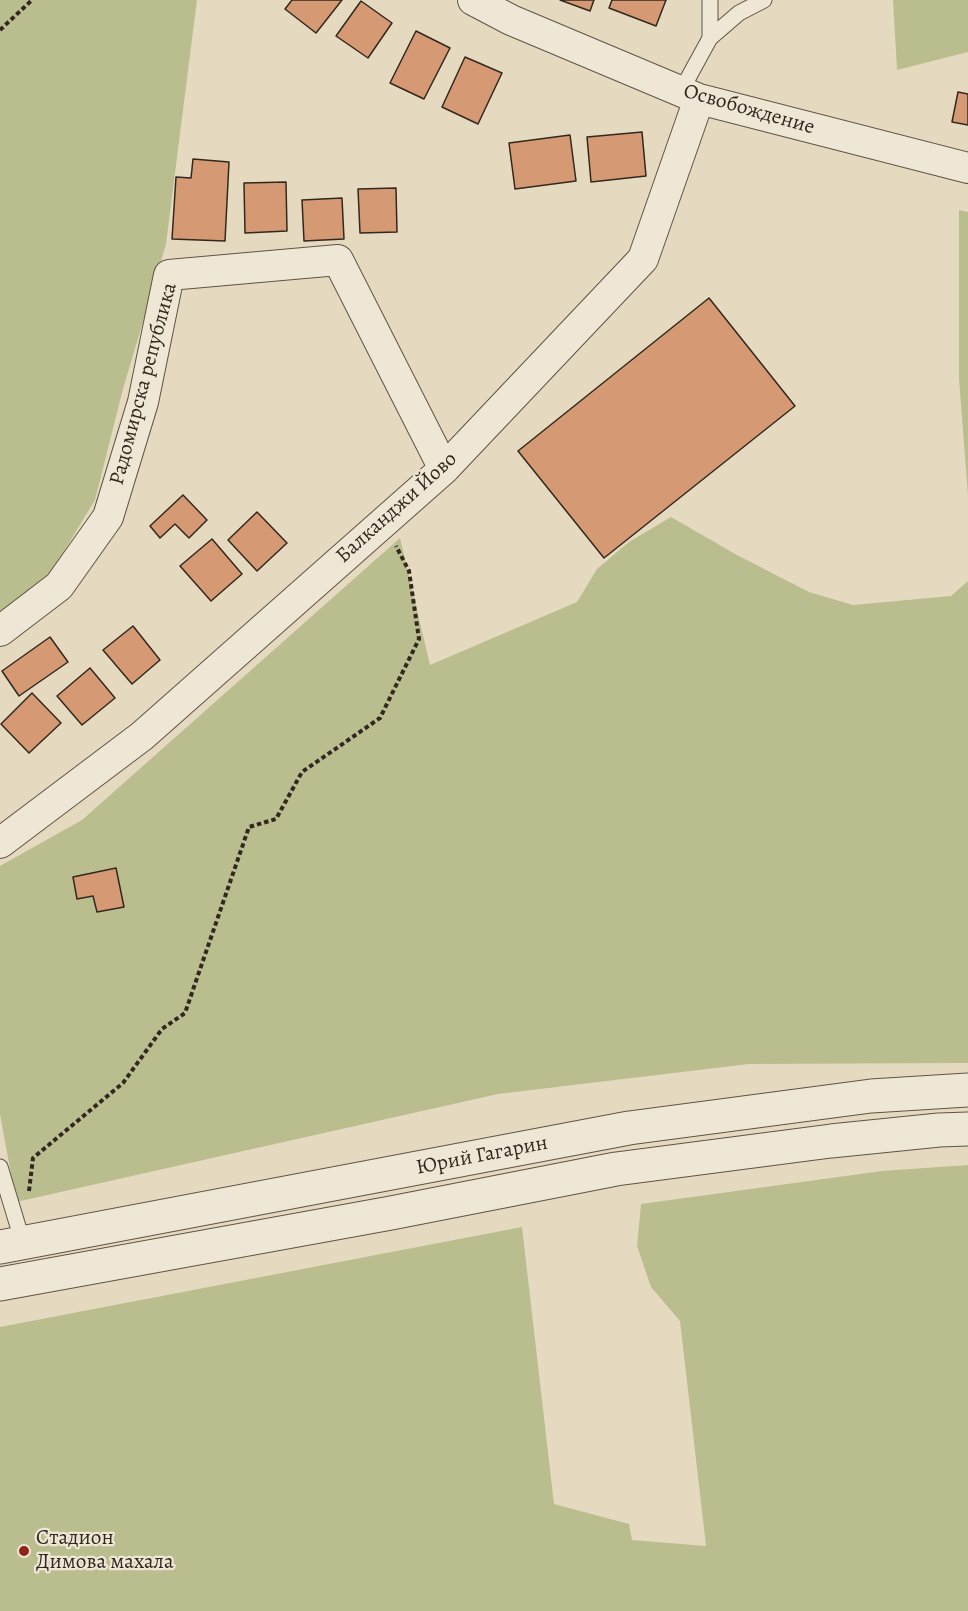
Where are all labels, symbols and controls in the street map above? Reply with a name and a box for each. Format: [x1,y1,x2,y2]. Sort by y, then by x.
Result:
street label: Освобождение [681,79,817,141]
street label: Радомирска република [105,280,183,488]
street label: Балканджи Йово [331,447,463,569]
street label: Юрий Гагарин [414,1131,550,1181]
place label: Стадион Димова махала [36,1526,174,1576]
marker: Стадион Димова махала [17,1544,31,1558]

